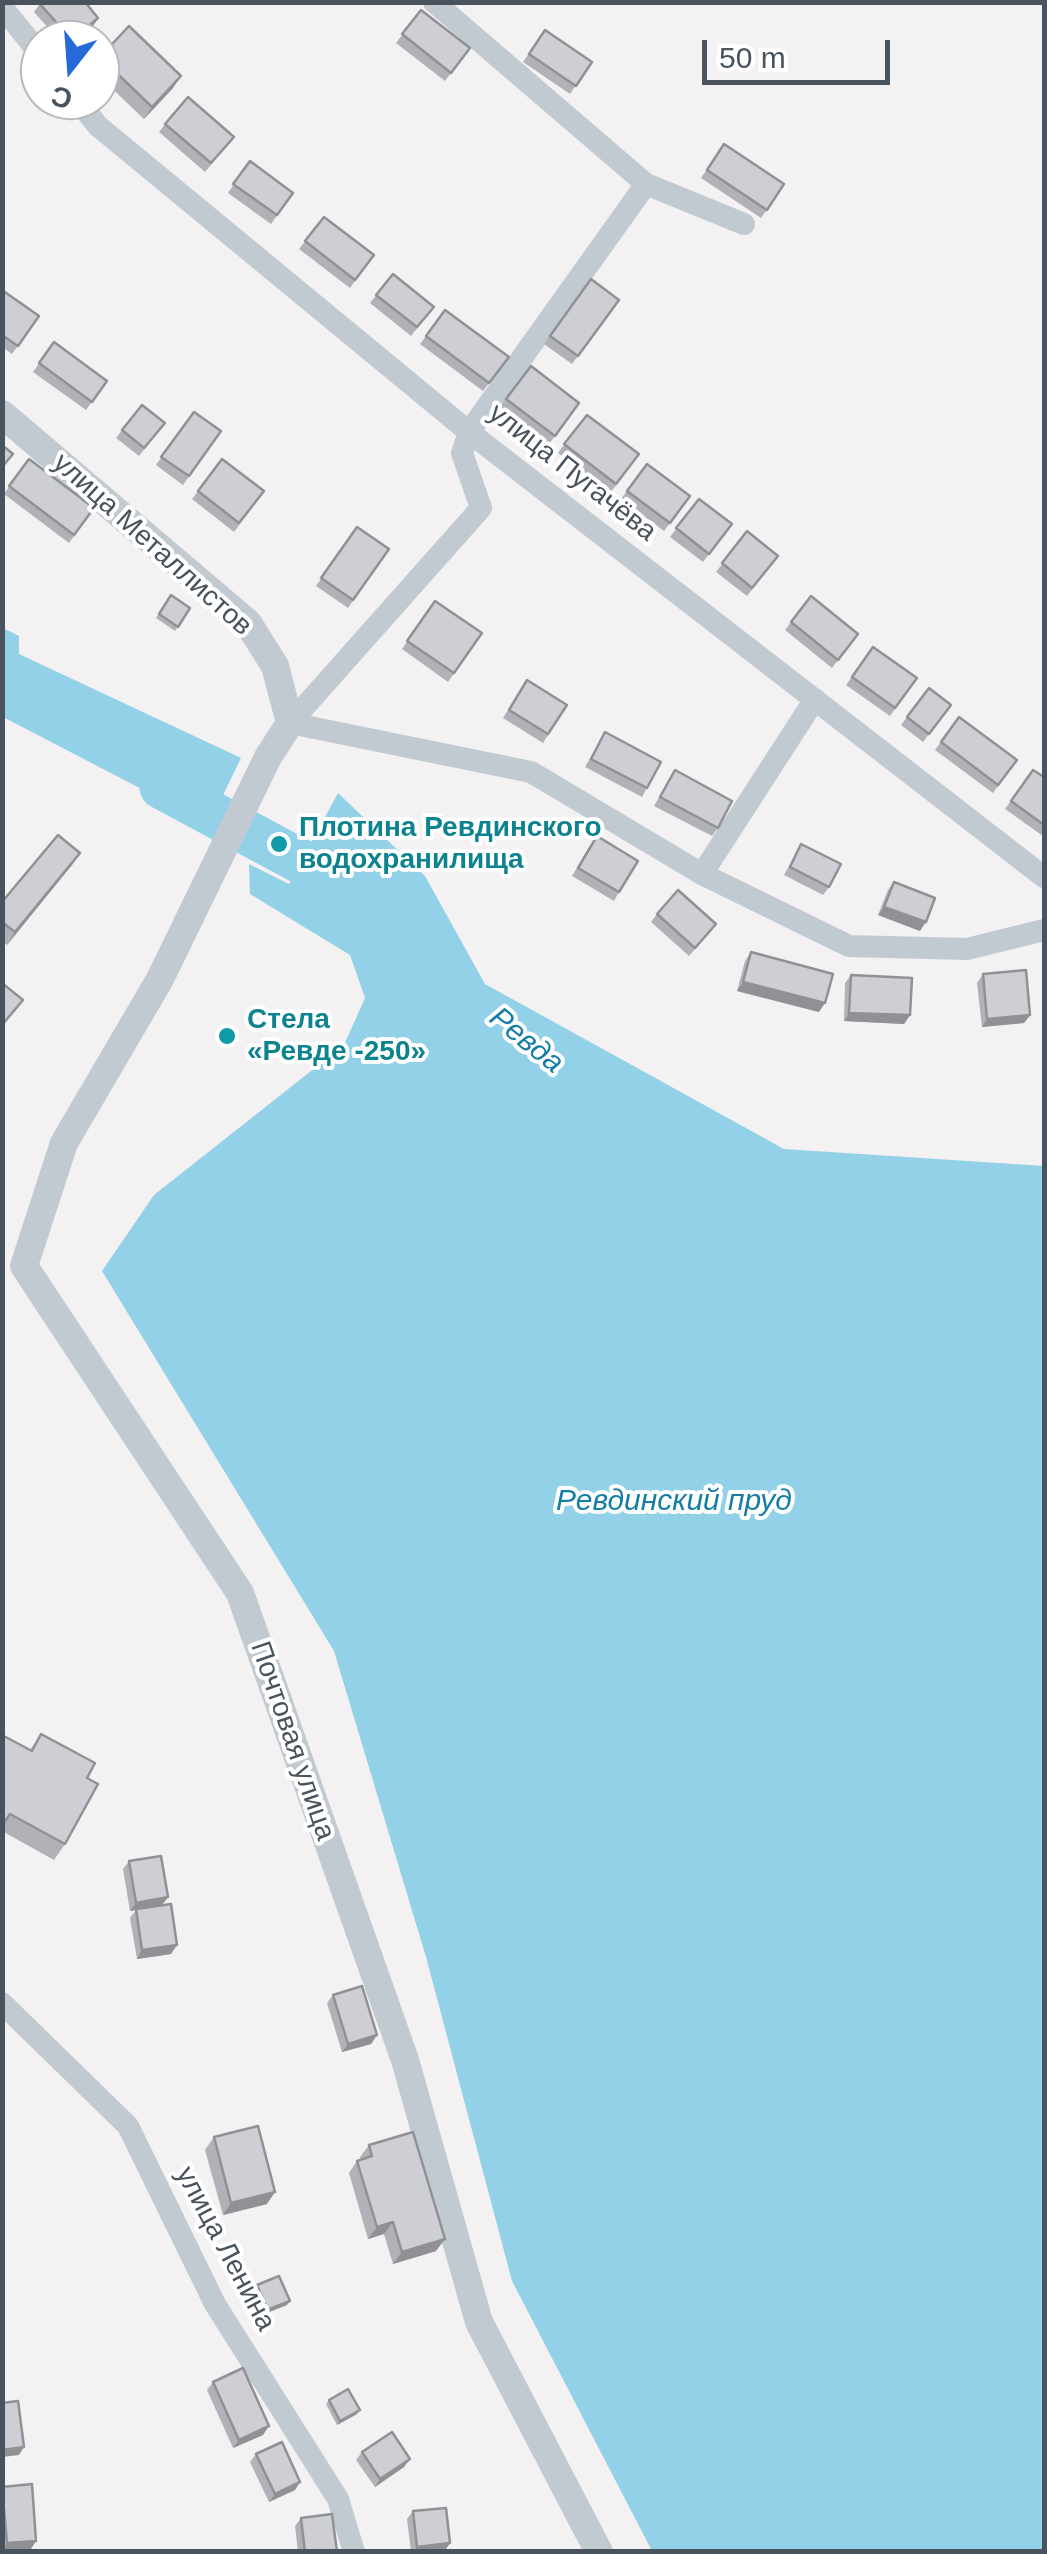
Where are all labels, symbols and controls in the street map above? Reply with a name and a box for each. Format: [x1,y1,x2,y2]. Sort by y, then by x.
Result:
north arrow [20,20,120,120]
scale bar [707,20,894,82]
text: 50 m [719,41,786,74]
text: С [47,79,76,115]
street label: улица Пугачёва [481,397,663,549]
street label: улица Металлистов [45,447,259,643]
place label: Плотина Ревдинского водохранилища [299,811,602,877]
marker: Плотина Ревдинского водохранилища [268,833,290,855]
water label: Ревда [482,1000,570,1082]
place label: Стела «Ревде -250» [247,1003,426,1069]
marker: Стела «Ревде -250» [216,1025,238,1047]
water label: Ревдинский пруд [556,1484,792,1520]
street label: Почтовая улица [242,1637,342,1845]
street label: улица Ленина [168,2161,282,2337]

